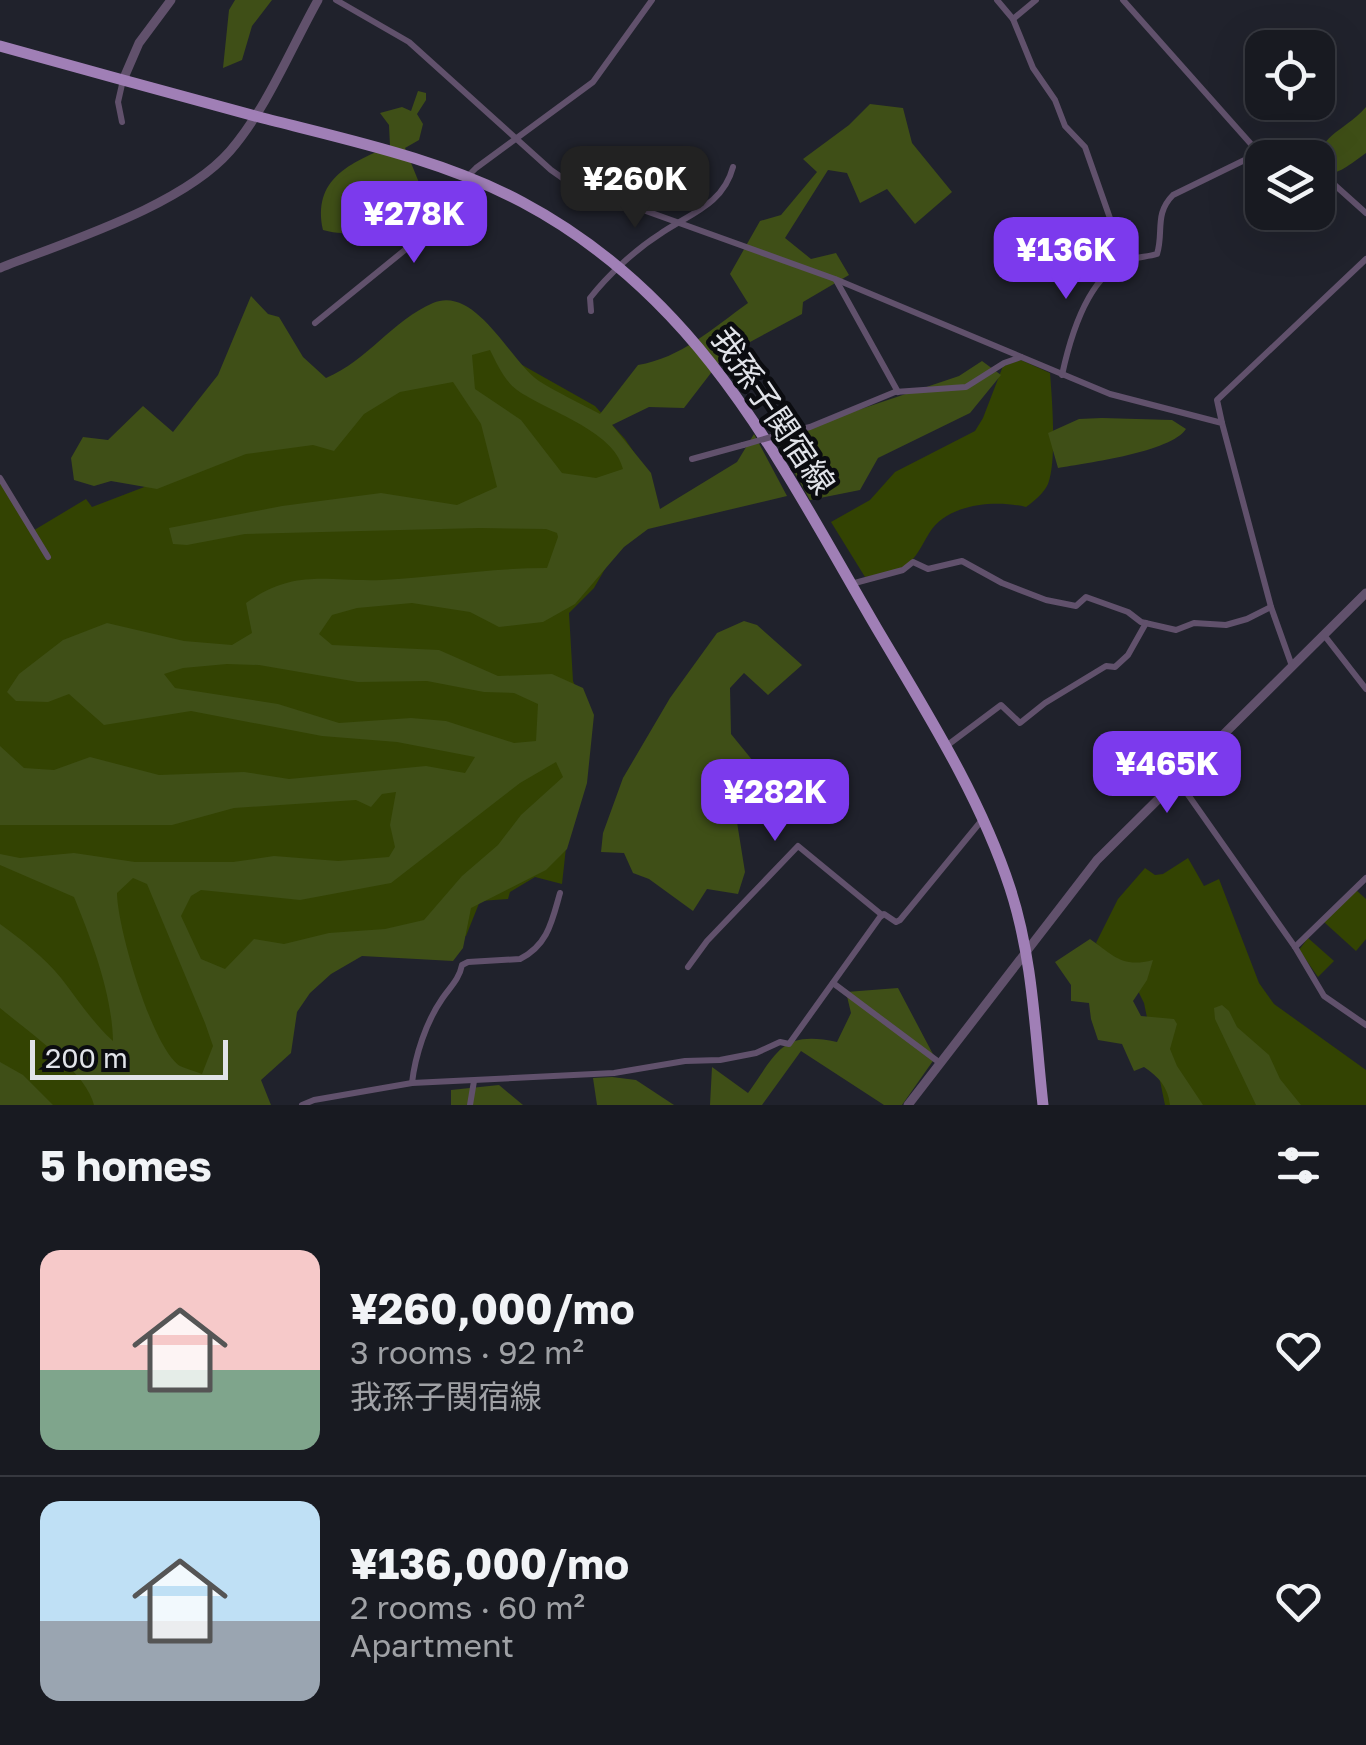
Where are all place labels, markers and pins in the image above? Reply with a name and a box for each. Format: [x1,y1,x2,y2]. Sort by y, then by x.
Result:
pin: ¥260K [565,146,705,231]
pin: ¥278K [344,181,484,266]
pin: ¥136K [996,217,1136,302]
pin: ¥465K [1097,731,1237,816]
pin: ¥282K [705,759,845,844]

